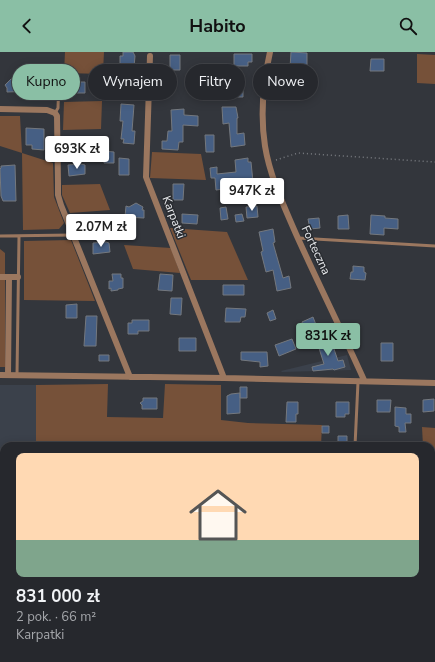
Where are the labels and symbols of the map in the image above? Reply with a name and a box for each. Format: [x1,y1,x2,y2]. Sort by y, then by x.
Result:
pin: 693K zł [40,136,114,170]
pin: 947K zł [215,178,289,212]
street label: Karpatki [159,193,189,241]
pin: 2.07M zł [60,214,142,248]
street label: Forteczna [298,223,334,277]
pin: 831K zł [291,323,365,357]

